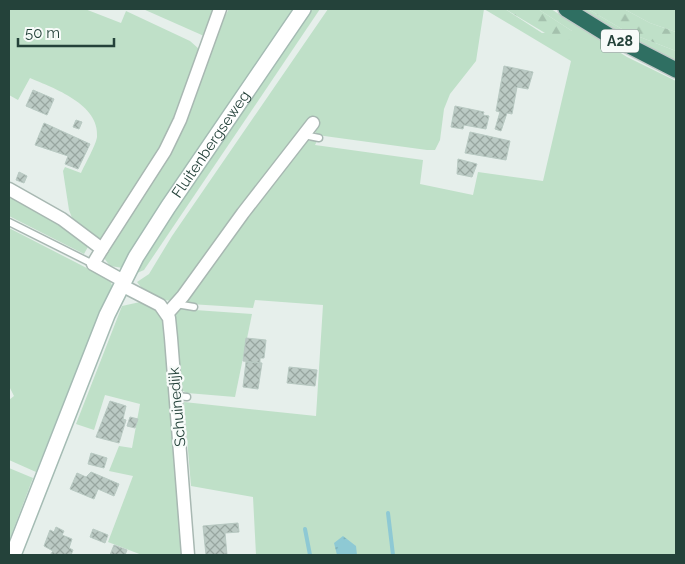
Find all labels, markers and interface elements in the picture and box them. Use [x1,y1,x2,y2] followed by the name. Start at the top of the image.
[18,15,114,47] scale bar
[25,24,60,42] text: 50 m
[601,29,639,52] road number: A28
[168,87,254,201] street label: Fluitenbergseweg
[165,366,189,448] street label: Schuinedijk

